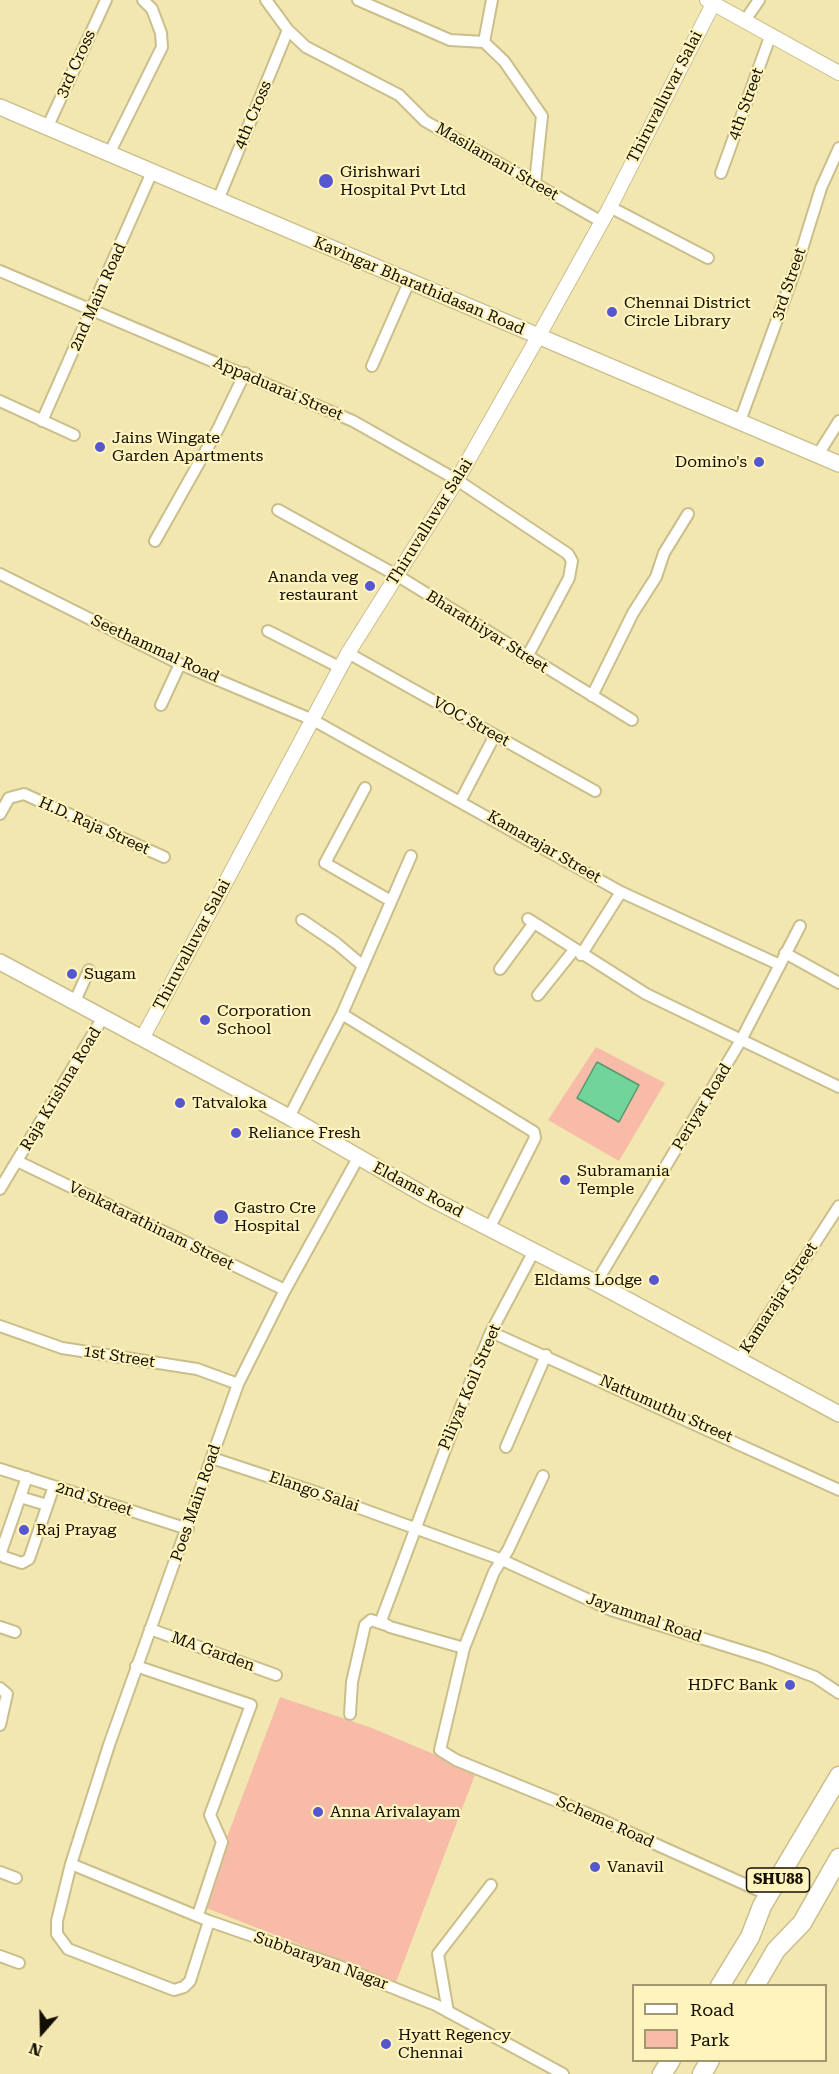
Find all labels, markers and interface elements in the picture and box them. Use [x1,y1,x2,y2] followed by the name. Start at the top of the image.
[52,27,100,101] street label: 3rd Cross
[623,28,707,166] street label: Thiruvalluvar Salai
[724,65,768,143] street label: 4th Street
[230,78,276,152] street label: 4th Cross
[432,119,562,205] street label: Masilamani Street
[340,162,466,200] place label: Girishwari Hospital Pvt Ltd
[317,172,335,190] marker: Girishwari Hospital Pvt Ltd
[311,233,527,339] street label: Kavingar Bharathidasan Road
[66,240,130,354] street label: 2nd Main Road
[768,245,810,323] street label: 3rd Street
[624,293,751,331] place label: Chennai District Circle Library
[605,305,619,319] marker: Chennai District Circle Library
[210,353,346,425] street label: Appaduarai Street
[112,428,263,466] place label: Jains Wingate Garden Apartments
[93,440,107,454] marker: Jains Wingate Garden Apartments
[675,452,747,472] place label: Domino's
[383,455,477,589] street label: Thiruvalluvar Salai
[752,455,766,469] marker: Domino's
[268,567,358,605] place label: Ananda veg restaurant
[363,579,377,593] marker: Ananda veg restaurant
[422,587,552,677] street label: Bharathiyar Street
[88,611,222,687] street label: Seethammal Road
[429,693,513,751] street label: VOC Street
[35,793,153,859] street label: H.D. Raja Street
[484,807,604,887] street label: Kamarajar Street
[149,876,235,1014] street label: Thiruvalluvar Salai
[84,964,136,984] place label: Sugam
[65,967,79,981] marker: Sugam
[217,1001,311,1039] place label: Corporation School
[198,1013,212,1027] marker: Corporation School
[17,1024,105,1154] street label: Raja Krishna Road
[668,1060,736,1154] street label: Periyar Road
[192,1093,267,1113] place label: Tatvaloka
[173,1096,187,1110] marker: Tatvaloka
[248,1123,361,1143] place label: Reliance Fresh
[229,1126,243,1140] marker: Reliance Fresh
[369,1158,467,1222] street label: Eldams Road
[577,1161,670,1199] place label: Subramania Temple
[558,1173,572,1187] marker: Subramania Temple
[65,1178,237,1274] street label: Venkatarathinam Street
[234,1198,316,1236] place label: Gastro Cre Hospital
[212,1208,230,1226] marker: Gastro Cre Hospital
[736,1239,822,1357] street label: Kamarajar Street
[534,1270,642,1290] place label: Eldams Lodge
[647,1273,661,1287] marker: Eldams Lodge
[435,1321,505,1453] street label: Piliyar Koil Street
[82,1342,156,1372] street label: 1st Street
[596,1371,736,1447] street label: Nattumuthu Street
[167,1442,225,1564] street label: Poes Main Road
[266,1468,362,1516] street label: Elango Salai
[53,1478,135,1520] street label: 2nd Street
[36,1520,116,1540] place label: Raj Prayag
[17,1523,31,1537] marker: Raj Prayag
[584,1589,704,1647] street label: Jayammal Road
[169,1628,257,1676] street label: MA Garden
[688,1675,778,1695] place label: HDFC Bank
[783,1678,797,1692] marker: HDFC Bank
[553,1792,657,1852] street label: Scheme Road
[330,1802,461,1822] place label: Anna Arivalayam
[311,1805,325,1819] marker: Anna Arivalayam
[607,1857,664,1877] place label: Vanavil
[588,1860,602,1874] marker: Vanavil
[746,1868,810,1892] road number: SHU88
[251,1928,391,1994] street label: Subbarayan Nagar
[632,1984,827,2062] legend
[690,1999,734,2020] text: Road
[12,2002,72,2062] north arrow
[398,2025,511,2063] place label: Hyatt Regency Chennai
[690,2029,730,2050] text: Park
[379,2037,393,2051] marker: Hyatt Regency Chennai
[27,2038,45,2060] text: N

